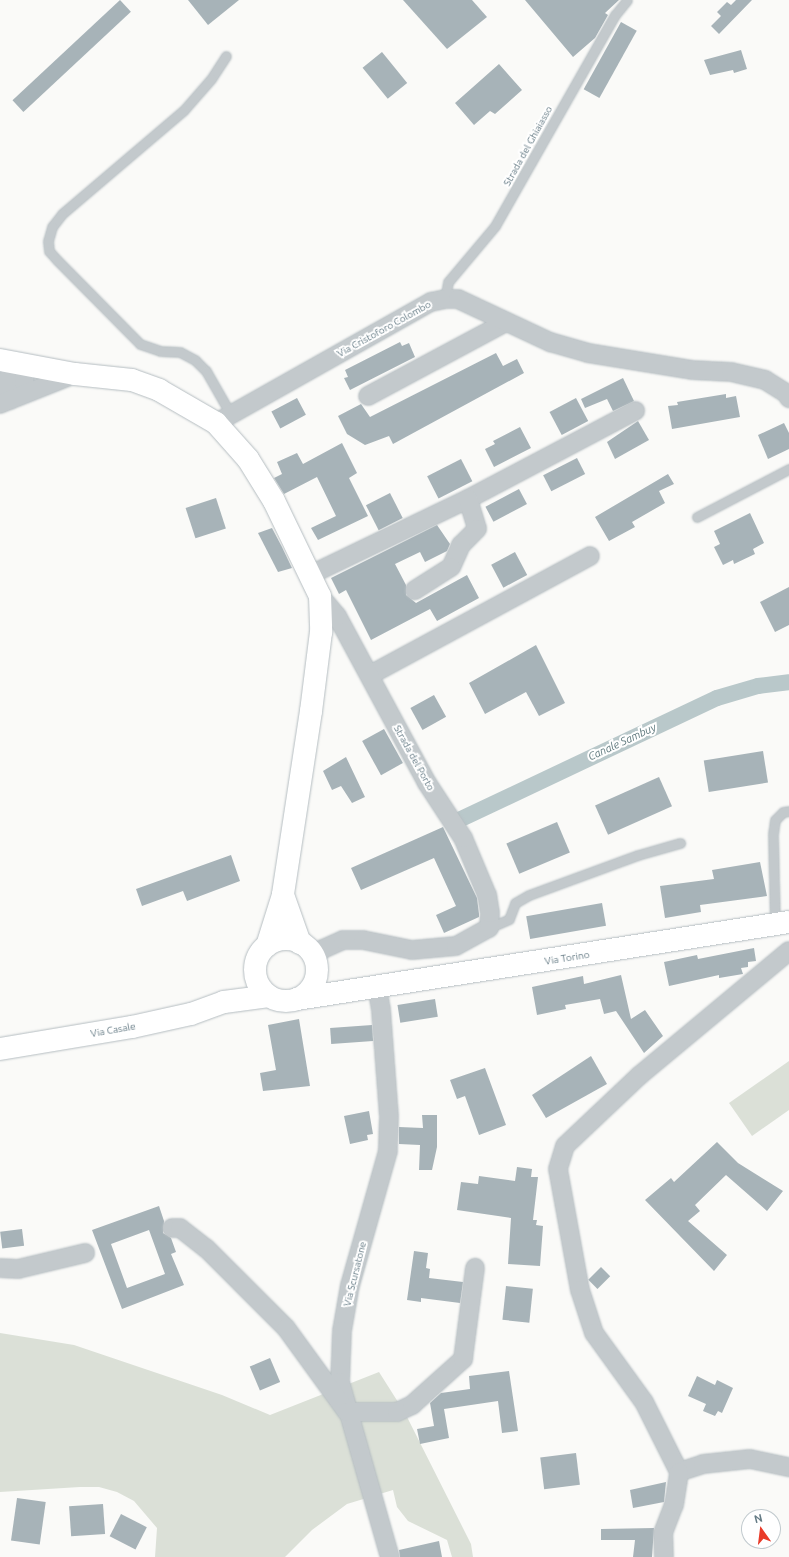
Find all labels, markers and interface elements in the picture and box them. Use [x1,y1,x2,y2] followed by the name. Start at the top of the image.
[501,104,555,188] street label: Strada del Ghiaiasso
[335,298,433,360] street label: Via Cristoforo Colombo
[586,720,658,764] water label: Canale Sambuy
[391,723,437,793] street label: Strada del Porto
[544,949,590,967] street label: Via Torino
[90,1020,136,1040] street label: Via Casale
[341,1240,369,1308] street label: Via Scursatone
[741,1509,781,1549] north arrow
[753,1512,764,1525] text: N

